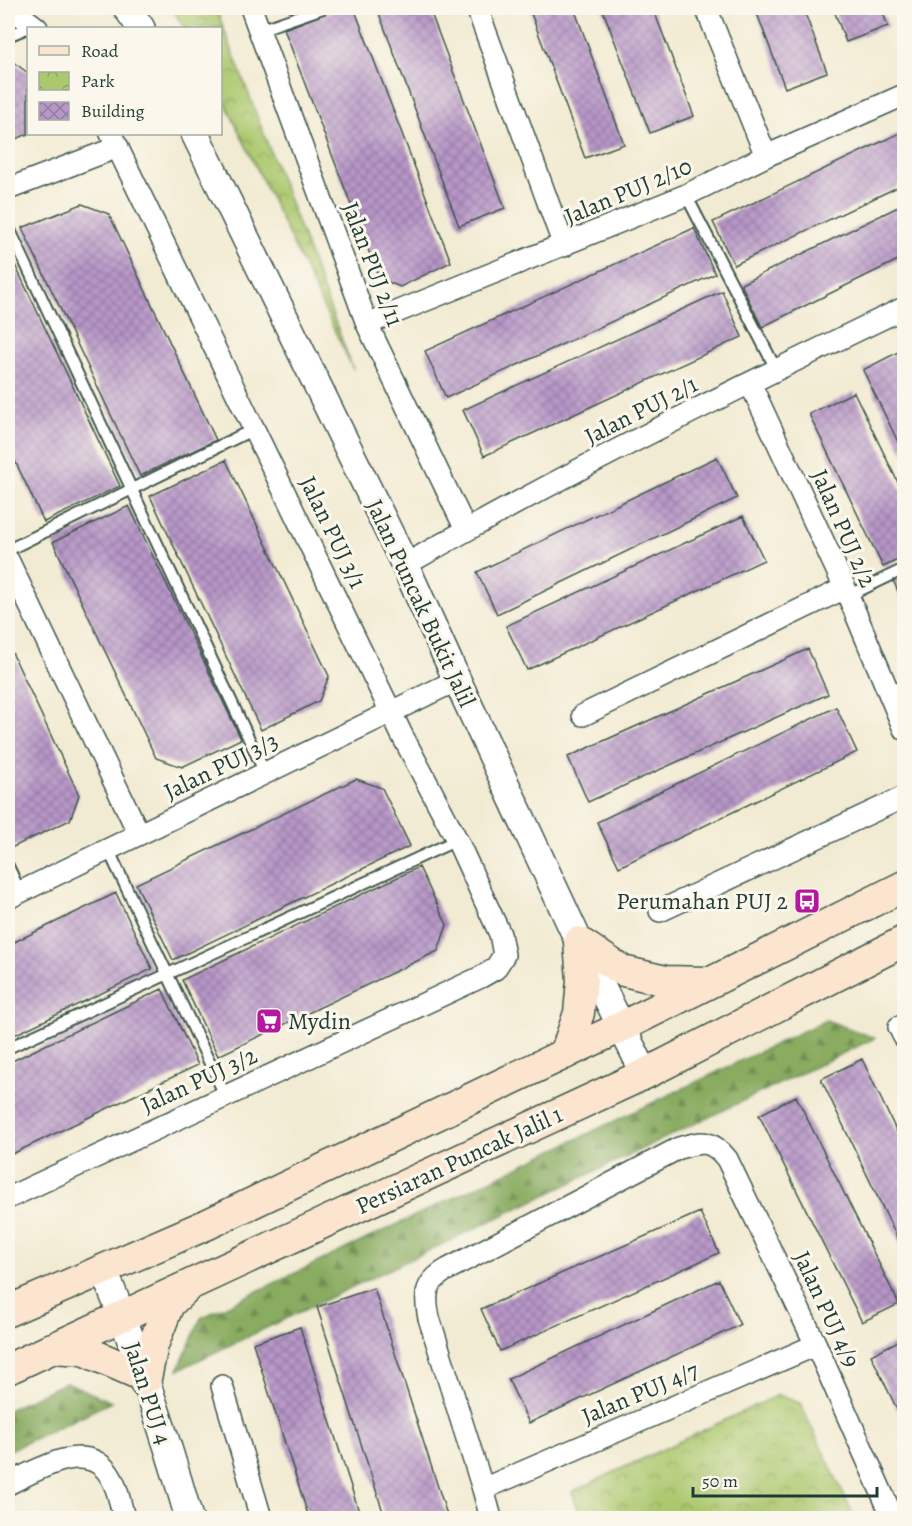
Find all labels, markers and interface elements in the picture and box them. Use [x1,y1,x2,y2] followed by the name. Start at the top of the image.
[27,27,222,135] legend
[81,39,119,63] text: Road
[81,69,115,93] text: Park
[81,99,145,123] text: Building
[559,150,697,232] street label: Jalan PUJ 2/10
[335,197,411,331] street label: Jalan PUJ 2/11
[579,368,703,452] street label: Jalan PUJ 2/1
[804,464,884,592] street label: Jalan PUJ 2/2
[292,470,374,594] street label: Jalan PUJ 3/1
[359,494,483,712] street label: Jalan Puncak Bukit Jalil
[159,725,283,807] street label: Jalan PUJ 3/3
[616,885,788,917] place label: Perumahan PUJ 2
[792,886,822,916] bus stop icon: Perumahan PUJ 2
[288,1005,351,1037] place label: Mydin
[254,1006,284,1036] supermarket icon: Mydin
[136,1039,262,1121] street label: Jalan PUJ 3/2
[350,1098,568,1222] street label: Persiaran Puncak Jalil 1
[786,1246,868,1372] street label: Jalan PUJ 4/9
[116,1338,180,1449] street label: Jalan PUJ 4
[577,1354,704,1432] street label: Jalan PUJ 4/7
[693,1460,878,1498] scale bar
[702,1469,738,1493] text: 50 m

